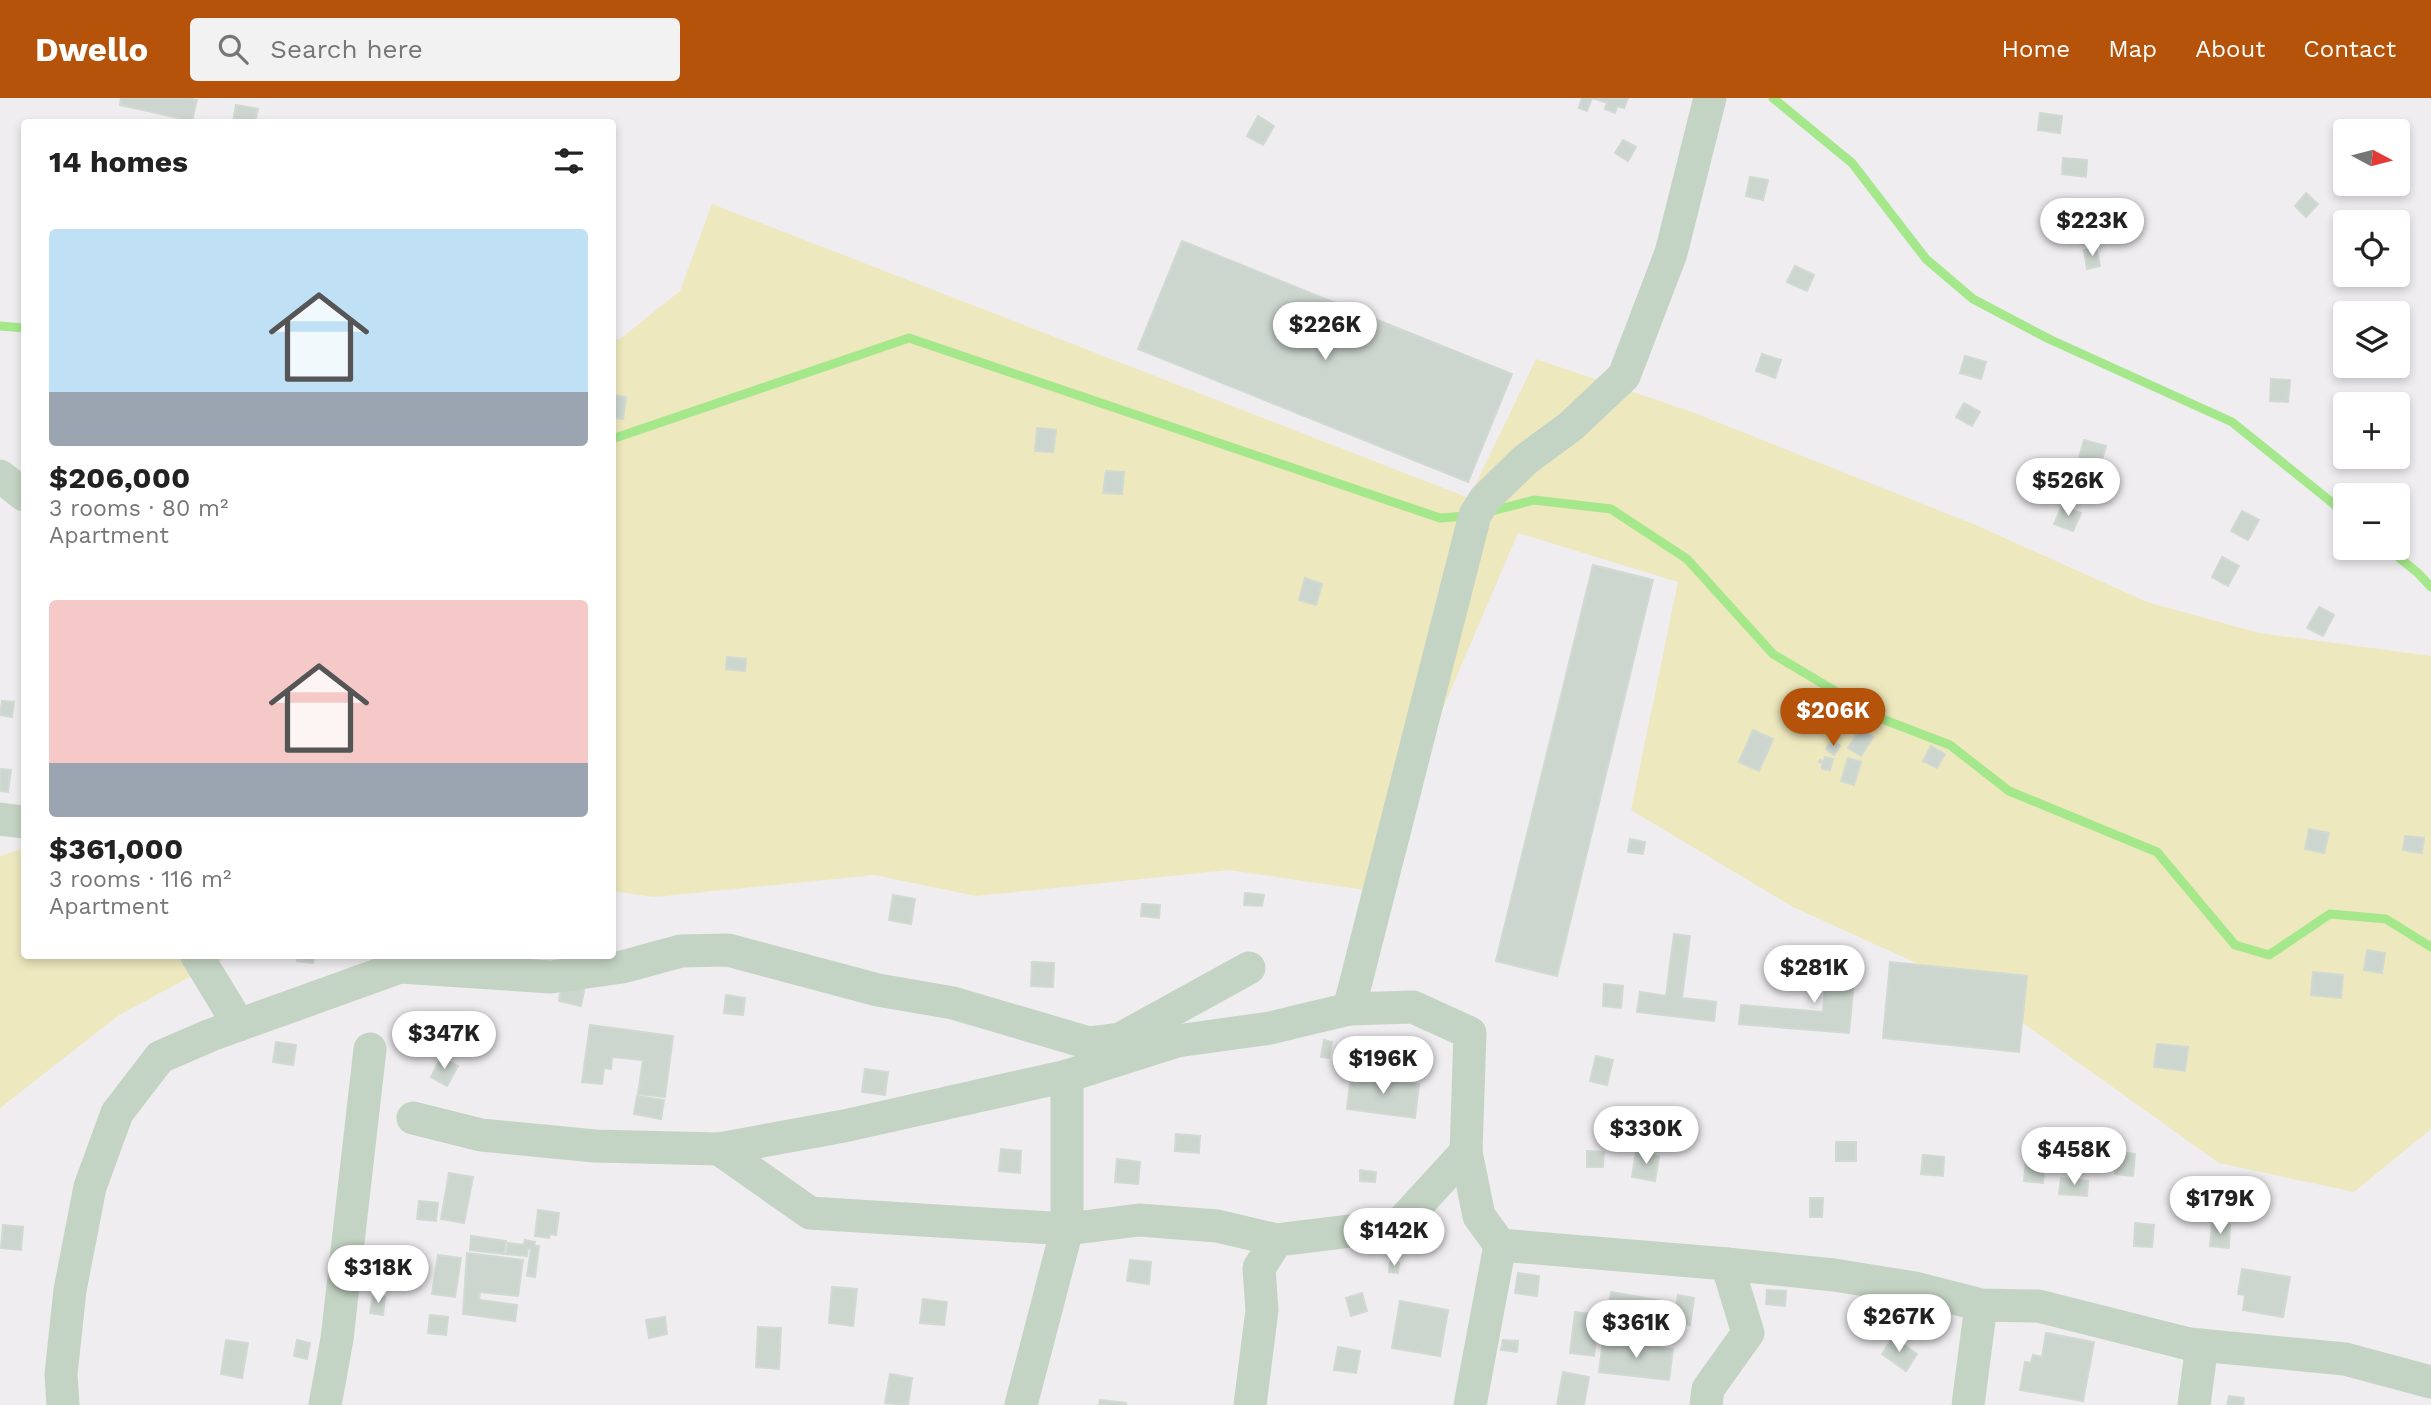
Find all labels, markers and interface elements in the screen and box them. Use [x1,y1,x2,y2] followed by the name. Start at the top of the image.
[190,18,680,81] search box
[35,30,148,69] text: Dwello
[214,30,252,68] icon: search
[270,34,423,64] text: Search here
[2002,35,2070,63] text: Home
[2108,35,2157,63] text: Map
[2195,35,2265,63] text: About
[2303,35,2396,63] text: Contact
[2333,119,2410,196] north arrow
[2333,119,2410,560] map controls
[550,142,588,180] icon: filters
[49,144,188,179] text: 14 homes
[2043,198,2141,258] pin: $223K
[2056,207,2128,234] text: $223K
[2333,210,2410,287] button: locate
[256,274,382,400] icon: home
[2333,301,2410,378] button: layers
[1276,302,1374,362] pin: $226K
[1289,311,1361,338] text: $226K
[2333,392,2410,469] button: +
[2019,458,2117,518] pin: $526K
[49,460,190,495] text: $206,000
[2032,467,2104,494] text: $526K
[2333,483,2410,560] button: −
[49,495,228,522] text: 3 rooms · 80 m²
[49,522,169,549] text: Apartment
[256,645,382,771] icon: home
[1784,688,1882,748] pin: $206K
[1796,697,1870,724] text: $206K
[49,831,183,866] text: $361,000
[49,866,231,893] text: 3 rooms · 116 m²
[49,893,169,920] text: Apartment
[1765,946,1863,1005] pin: $281K
[1780,954,1848,981] text: $281K
[395,1012,493,1071] pin: $347K
[408,1020,480,1047] text: $347K
[1334,1037,1432,1096] pin: $196K
[1349,1045,1417,1072] text: $196K
[1597,1107,1695,1166] pin: $330K
[1610,1115,1682,1142] text: $330K
[2025,1128,2123,1187] pin: $458K
[2037,1136,2111,1163] text: $458K
[2171,1176,2269,1236] pin: $179K
[2186,1185,2254,1212] text: $179K
[1345,1208,1443,1268] pin: $142K
[1360,1217,1428,1244] text: $142K
[329,1246,427,1305] pin: $318K
[344,1254,412,1281] text: $318K
[1850,1294,1948,1354] pin: $267K
[1587,1300,1685,1360] pin: $361K
[1863,1303,1935,1330] text: $267K
[1602,1309,1670,1336] text: $361K

